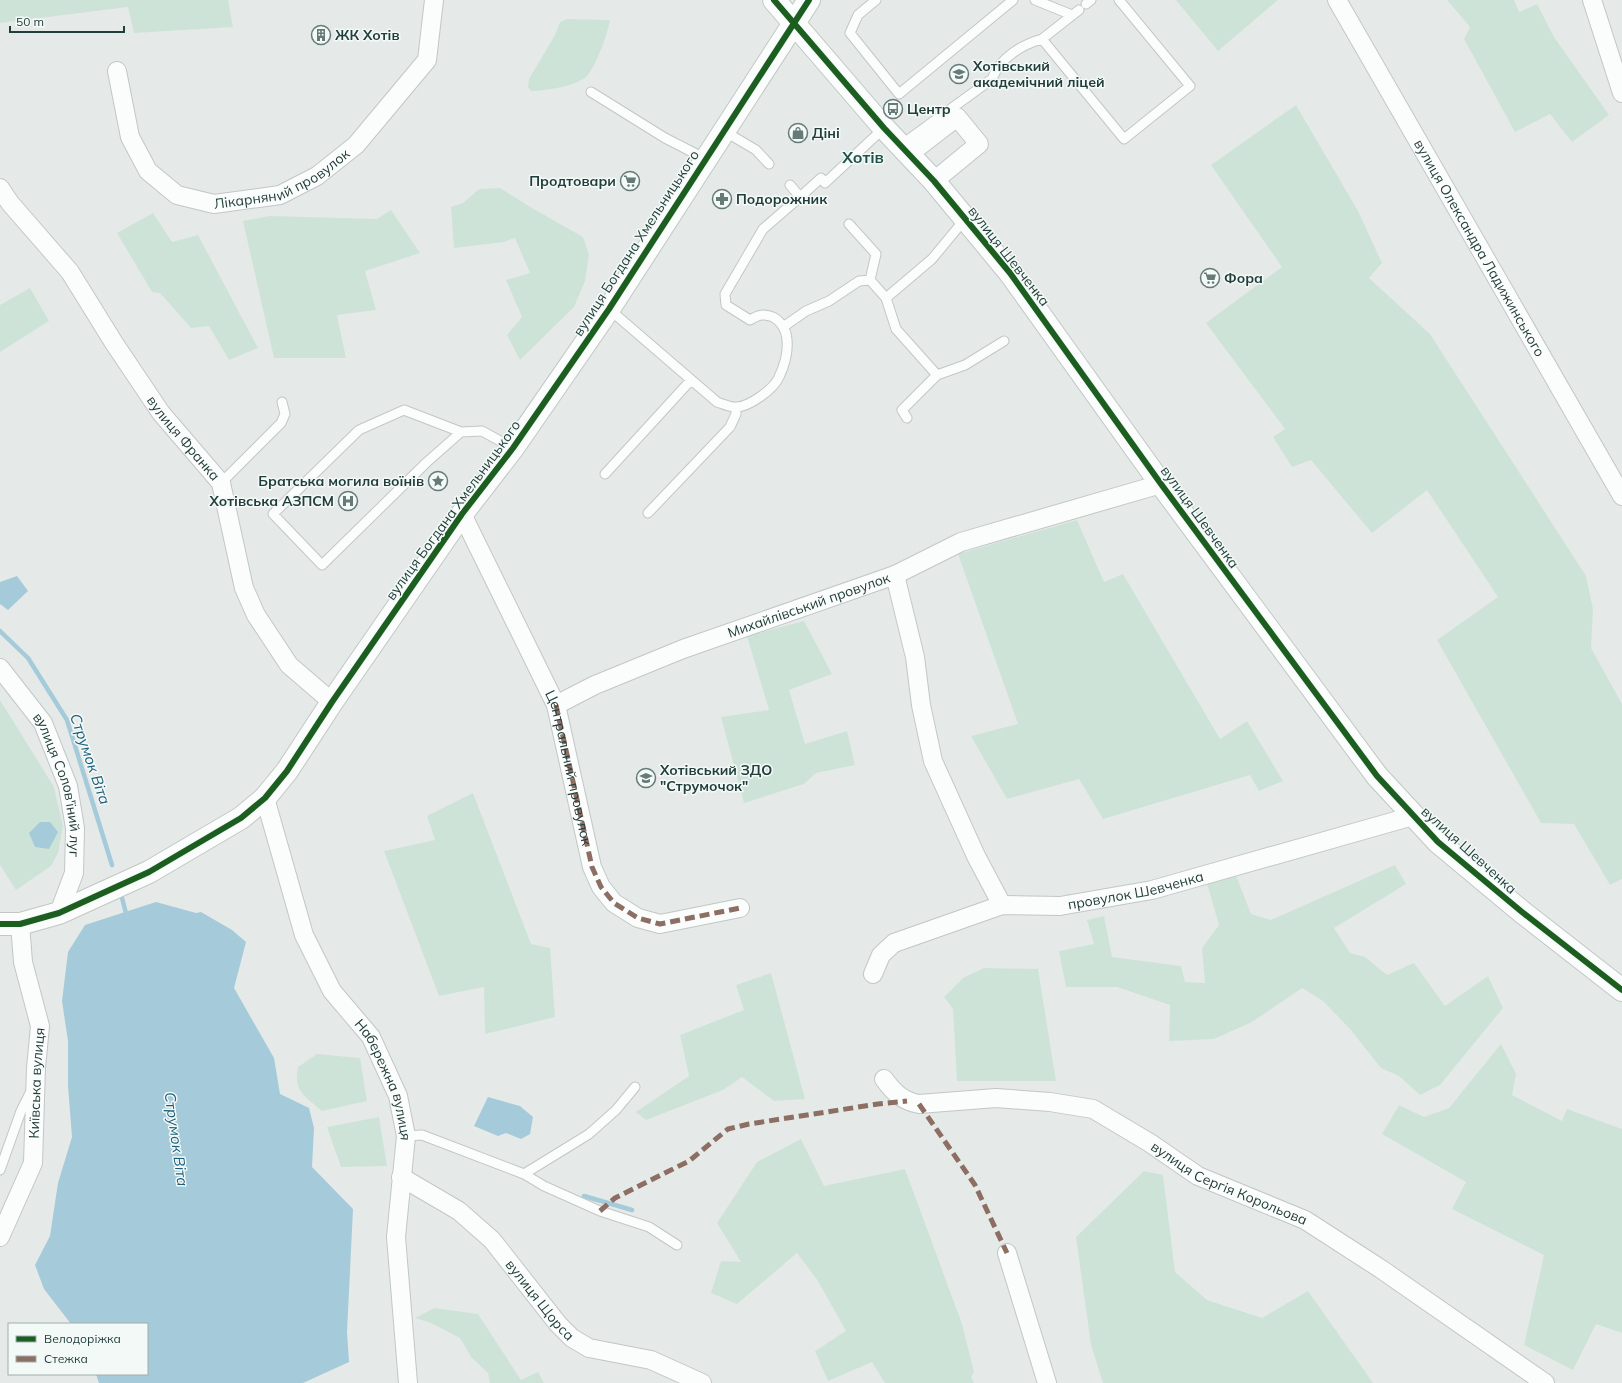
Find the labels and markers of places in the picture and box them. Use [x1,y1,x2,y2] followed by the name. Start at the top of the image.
[310,24,332,46] building icon: ЖК Хотів
[335,26,400,44] place label: ЖК Хотів
[972,57,1105,91] place label: Хотівський академічний ліцей
[948,63,970,85] school or university icon: Хотівський академічний ліцей
[882,98,904,120] bus stop icon: Центр
[907,100,951,118] place label: Центр
[787,122,809,144] shop icon: Діні
[812,124,840,142] place label: Діні
[619,170,641,192] supermarket icon: Продтовари
[529,172,616,190] place label: Продтовари
[711,188,733,210] pharmacy icon: Подорожник
[736,190,828,208] place label: Подорожник
[1199,267,1221,289] supermarket icon: Фора
[1224,269,1263,287] place label: Фора
[427,470,449,492] place icon: Братська могила воїнів
[258,472,424,490] place label: Братська могила воїнів
[337,490,359,512] hospital icon: Хотівська АЗПСМ
[209,492,334,510] place label: Хотівська АЗПСМ
[659,761,772,795] place label: Хотівський ЗДО "Струмочок"
[635,767,657,789] school or university icon: Хотівський ЗДО "Струмочок"

